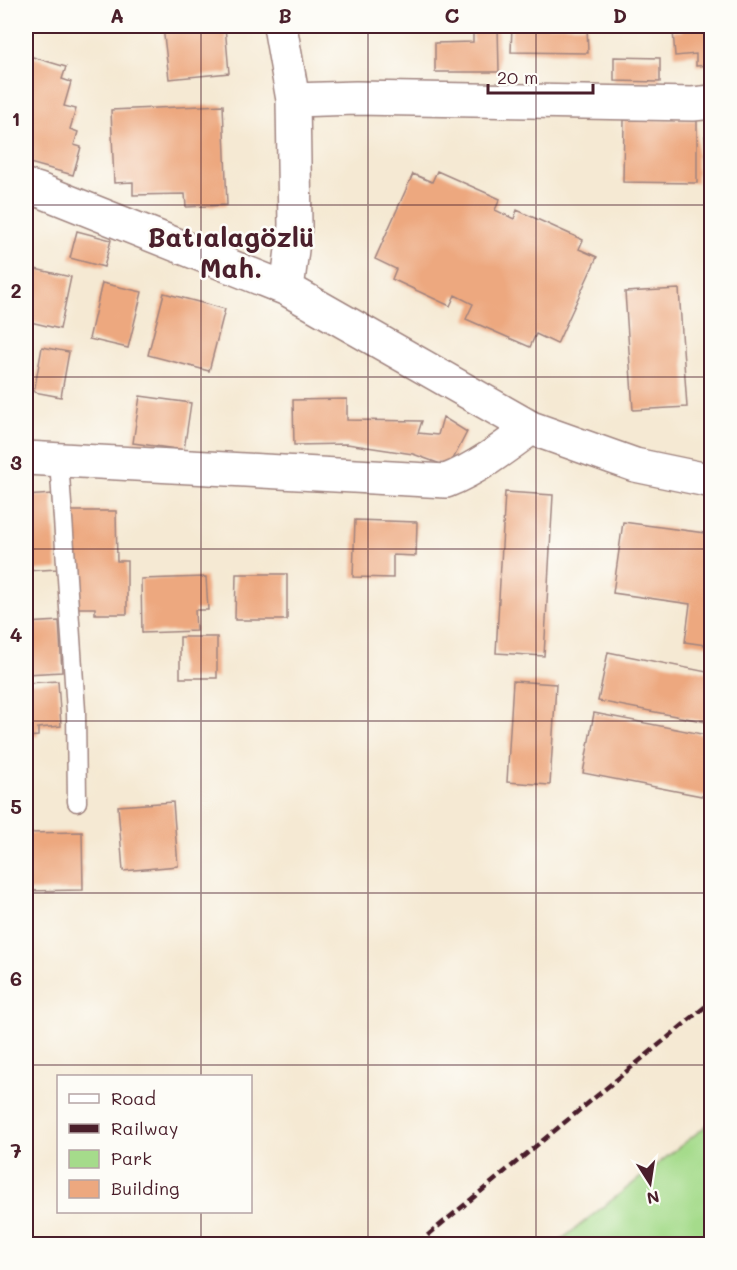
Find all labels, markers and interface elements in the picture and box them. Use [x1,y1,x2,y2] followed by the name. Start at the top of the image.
[110,2,124,28] text: A
[278,2,292,28] text: B
[445,2,460,28] text: C
[613,2,627,28] text: D
[488,57,593,95] scale bar
[497,65,538,89] text: 20 m
[12,105,20,131] text: 1
[147,219,315,285] district label: Batıalagözlü Mah.
[10,277,22,303] text: 2
[10,449,22,475] text: 3
[10,621,23,647] text: 4
[10,793,22,819] text: 5
[10,965,22,991] text: 6
[57,1075,252,1213] legend
[111,1086,156,1110] text: Road
[111,1116,178,1140] text: Railway
[10,1137,22,1163] text: 7
[111,1146,152,1170] text: Park
[620,1153,680,1213] north arrow
[111,1176,179,1200] text: Building
[645,1187,661,1210] text: N

